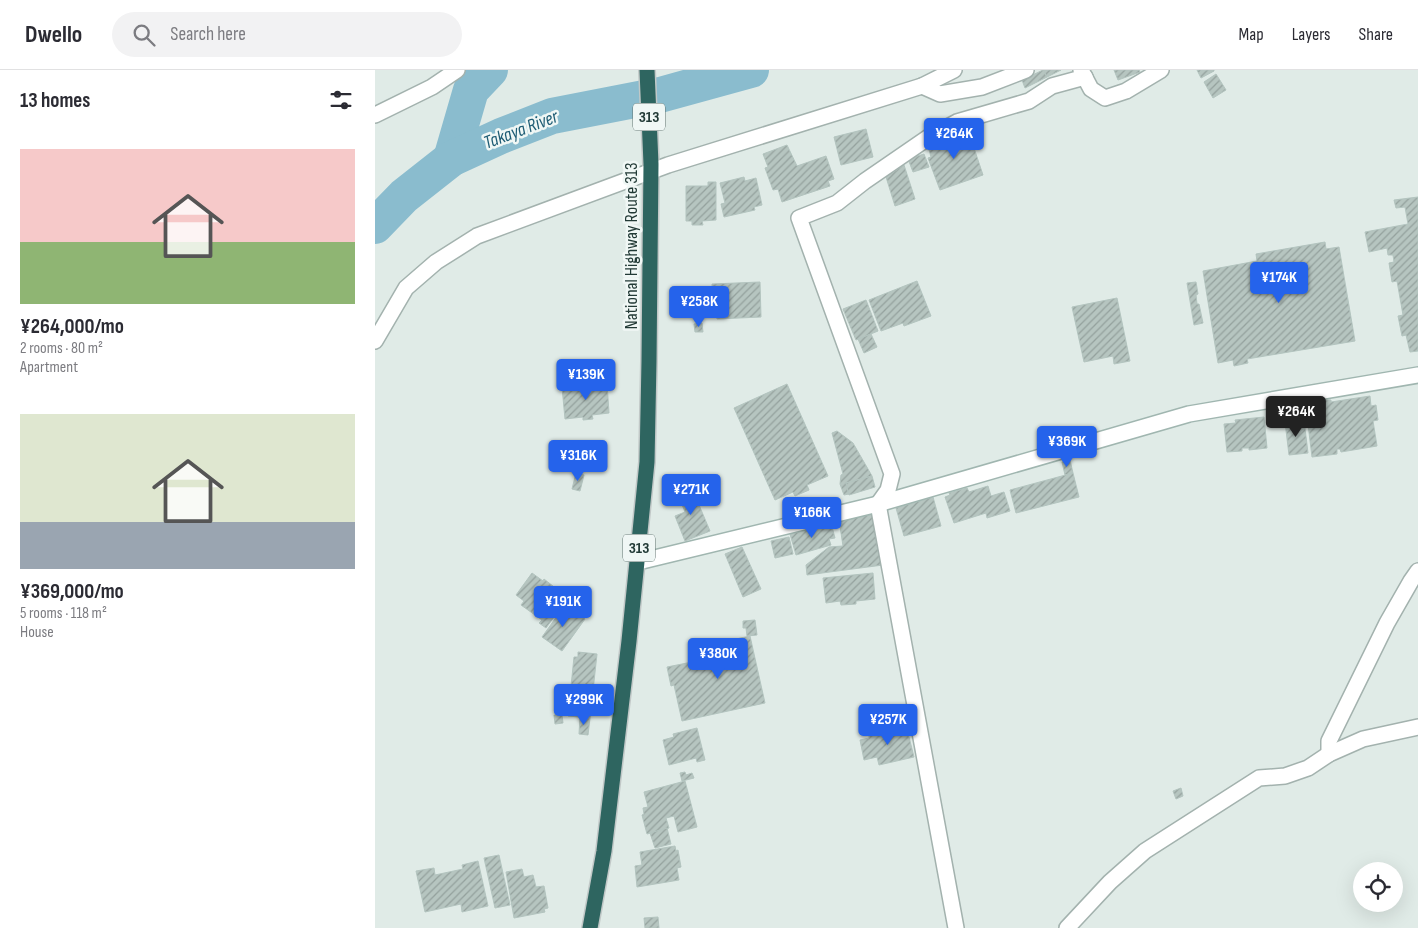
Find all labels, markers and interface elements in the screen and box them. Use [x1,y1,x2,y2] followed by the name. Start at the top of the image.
[112,12,462,57] search box
[25,20,82,49] text: Dwello
[130,21,158,49] icon: search
[170,23,246,46] text: Search here
[1239,24,1264,45] text: Map
[1292,24,1331,45] text: Layers
[1359,24,1393,45] text: Share
[327,86,355,114] icon: filters
[20,88,90,113] text: 13 homes
[633,104,665,131] road number: 313
[480,105,562,155] water label: Takaya River
[919,118,989,160] pin: ¥264K
[935,124,973,143] text: ¥264K
[621,162,642,330] street label: National Highway Route 313
[143,181,233,271] icon: home
[1244,262,1314,304] pin: ¥174K
[1261,268,1297,287] text: ¥174K
[664,286,734,328] pin: ¥258K
[680,292,718,311] text: ¥258K
[20,314,124,339] text: ¥264,000/mo
[20,339,103,358] text: 2 rooms · 80 m²
[20,358,78,377] text: Apartment
[551,358,621,401] pin: ¥139K
[567,365,605,384] text: ¥139K
[1261,396,1331,438] pin: ¥264K
[1277,402,1315,421] text: ¥264K
[1032,426,1102,468] pin: ¥369K
[1048,432,1086,451] text: ¥369K
[543,440,613,482] pin: ¥316K
[143,446,233,536] icon: home
[559,446,597,465] text: ¥316K
[656,474,726,516] pin: ¥271K
[673,480,709,499] text: ¥271K
[777,496,847,539] pin: ¥166K
[793,503,831,522] text: ¥166K
[623,534,655,562] road number: 313
[20,579,124,604] text: ¥369,000/mo
[528,586,598,628] pin: ¥191K
[545,592,581,611] text: ¥191K
[20,604,107,623] text: 5 rooms · 118 m²
[20,623,54,642] text: House
[683,638,753,680] pin: ¥380K
[699,644,737,663] text: ¥380K
[549,684,619,726] pin: ¥299K
[565,690,603,709] text: ¥299K
[853,704,923,746] pin: ¥257K
[869,710,907,729] text: ¥257K
[1353,862,1403,912] map controls
[1353,862,1403,912] button: locate

